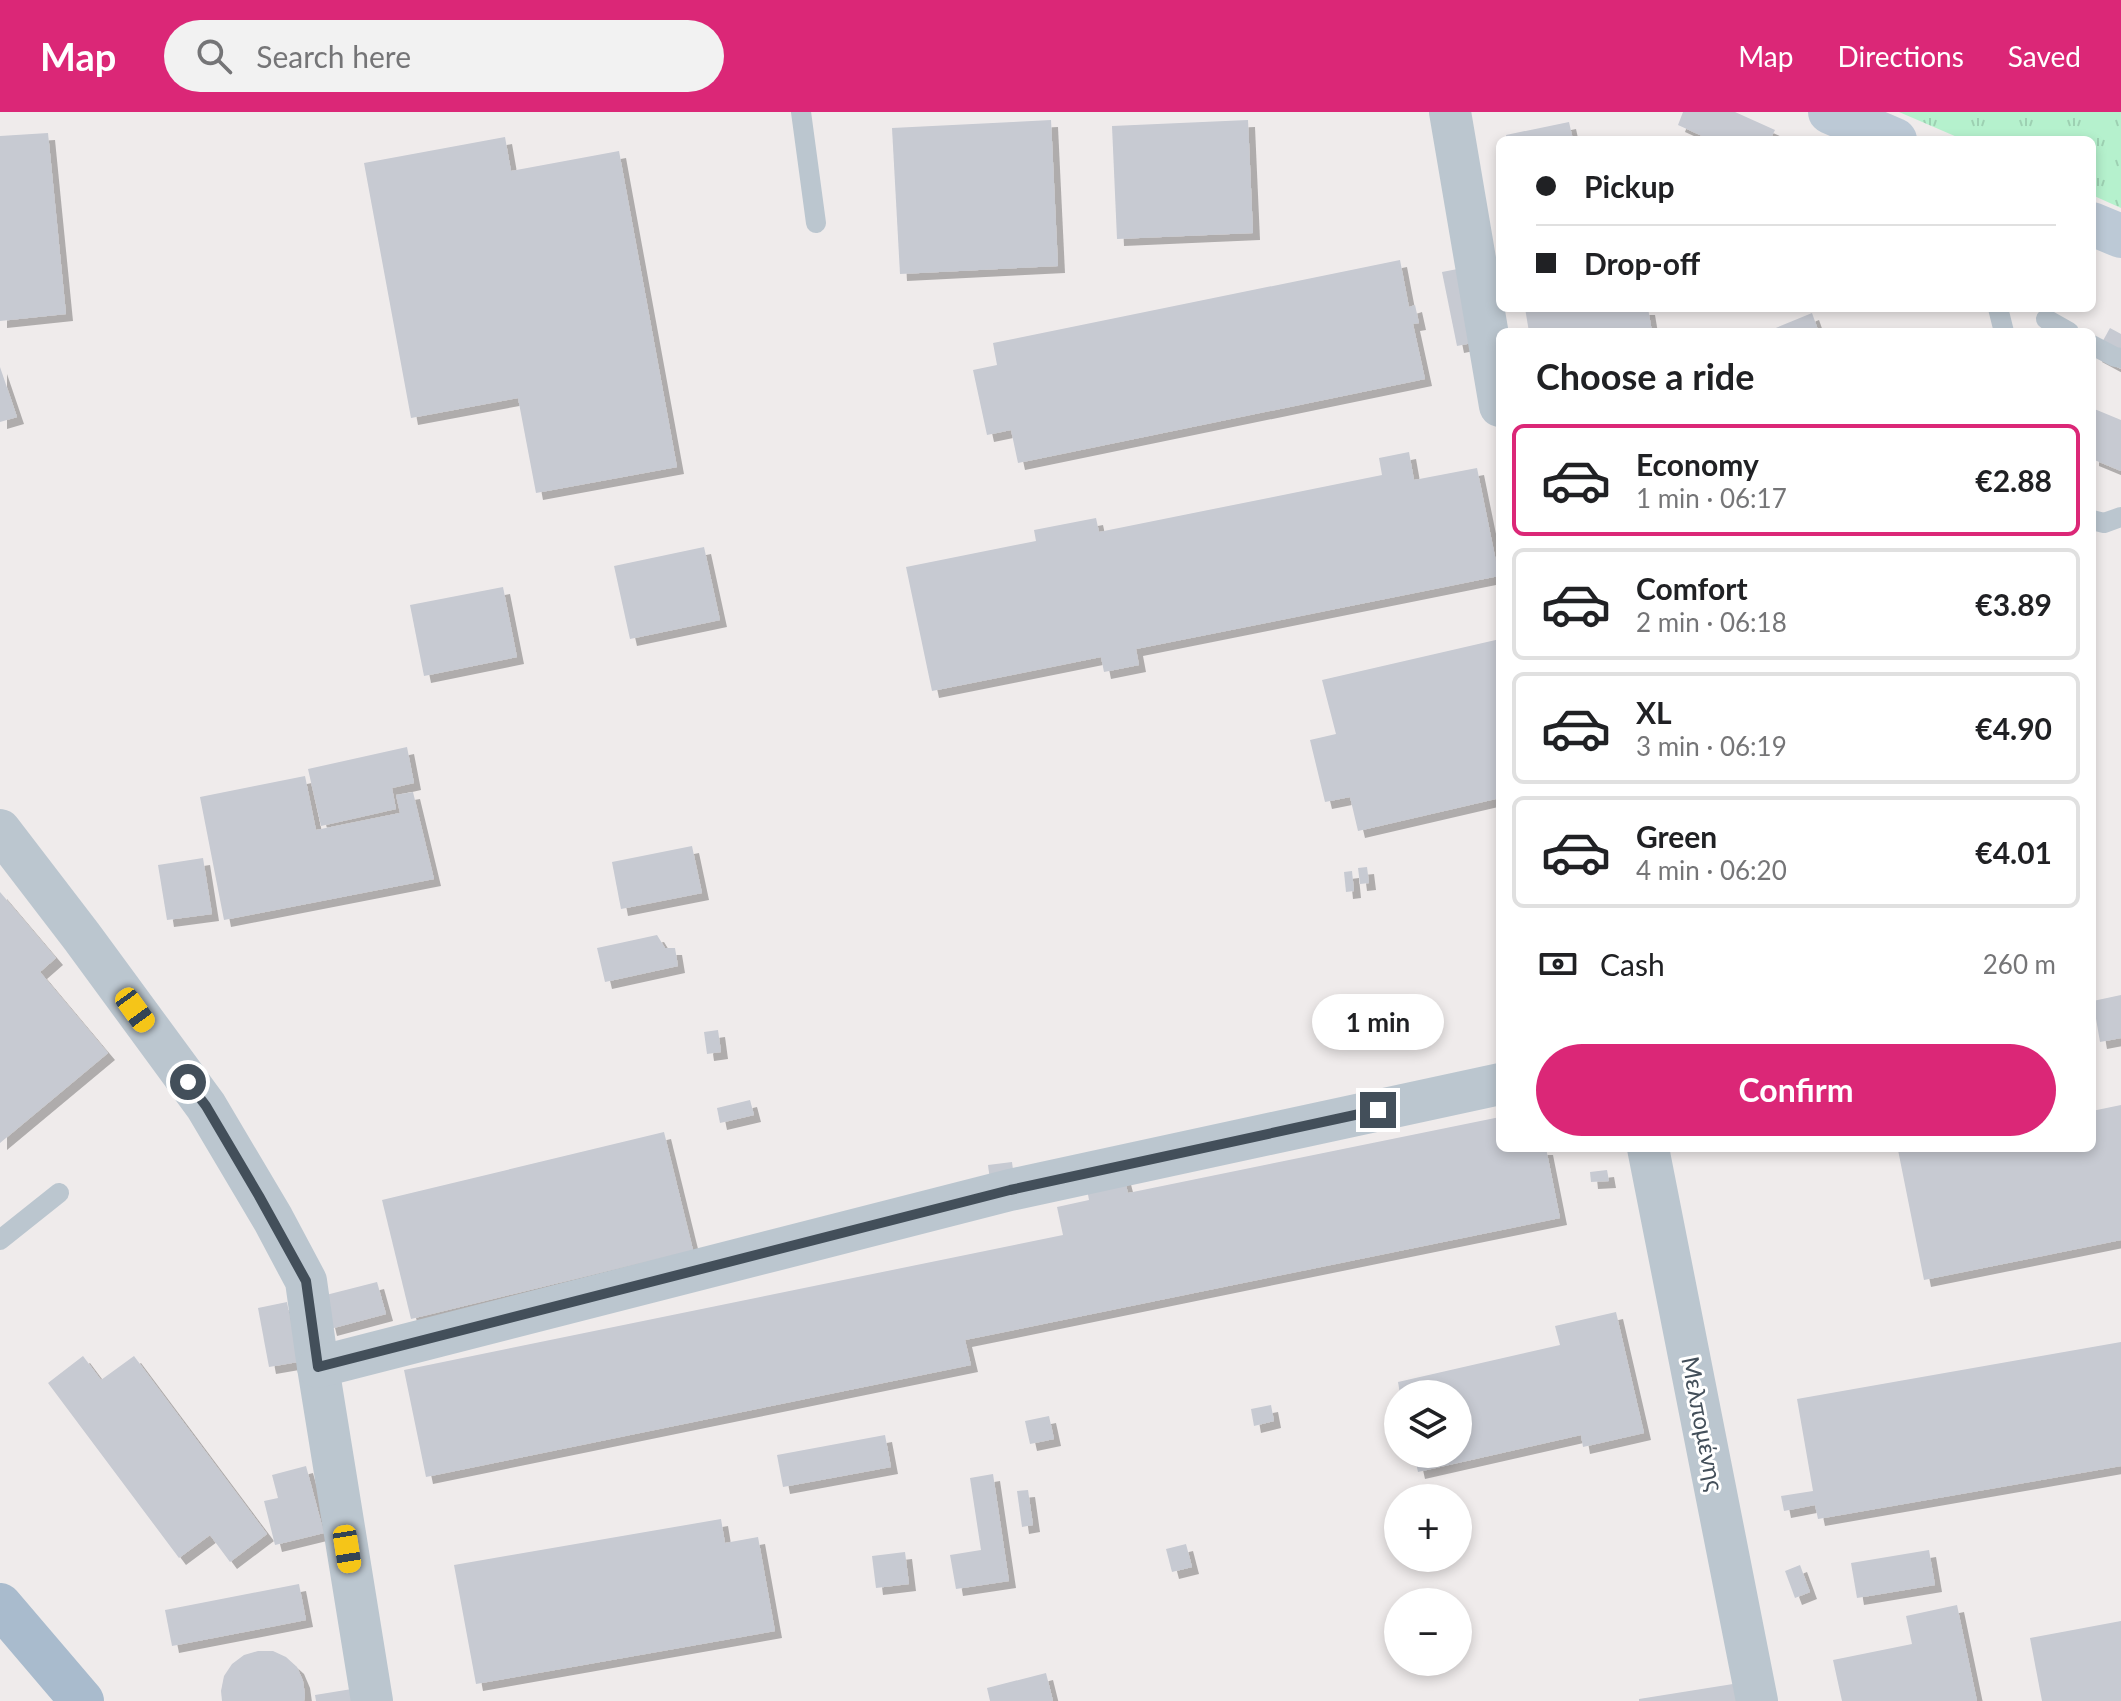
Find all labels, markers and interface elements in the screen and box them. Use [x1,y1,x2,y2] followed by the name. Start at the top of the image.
[164,20,724,92] search box
[40,33,116,79] text: Map
[192,34,236,78] icon: search
[256,38,411,74] text: Search here
[1738,39,1793,73] text: Map
[1837,39,1964,73] text: Directions
[2008,39,2081,73] text: Saved
[1584,168,1675,204] text: Pickup
[1584,245,1700,281] text: Drop-off
[1536,354,1755,398] text: Choose a ride
[1540,444,1612,516] icon: car
[1636,446,1759,482] text: Economy
[1975,462,2052,498] text: €2.88
[1636,482,1787,514] text: 1 min · 06:17
[1540,568,1612,640] icon: car
[1636,570,1748,606] text: Comfort
[1975,586,2052,622] text: €3.89
[1636,606,1787,638] text: 2 min · 06:18
[1540,692,1612,764] icon: car
[1636,694,1672,730] text: XL
[1975,710,2052,746] text: €4.90
[1636,730,1787,762] text: 3 min · 06:19
[1540,816,1612,888] icon: car
[1636,818,1717,854] text: Green
[1975,834,2052,870] text: €4.01
[1636,854,1787,886] text: 4 min · 06:20
[1536,942,1580,986] icon: cash
[1600,946,1665,982] text: Cash
[1983,948,2056,980] text: 260 m
[111,984,159,1036] car
[1312,994,1444,1050] callout: 1 min
[1346,1006,1410,1038] text: 1 min
[1536,1044,2056,1136] button: Confirm
[170,1064,206,1100] route start
[1360,1092,1396,1128] route end
[1676,1354,1731,1493] street label: Μελπομένης
[1384,1380,1472,1676] map controls
[1384,1380,1472,1468] button: layers
[1384,1484,1472,1572] button: +
[331,1523,363,1575] car
[1384,1588,1472,1676] button: −

